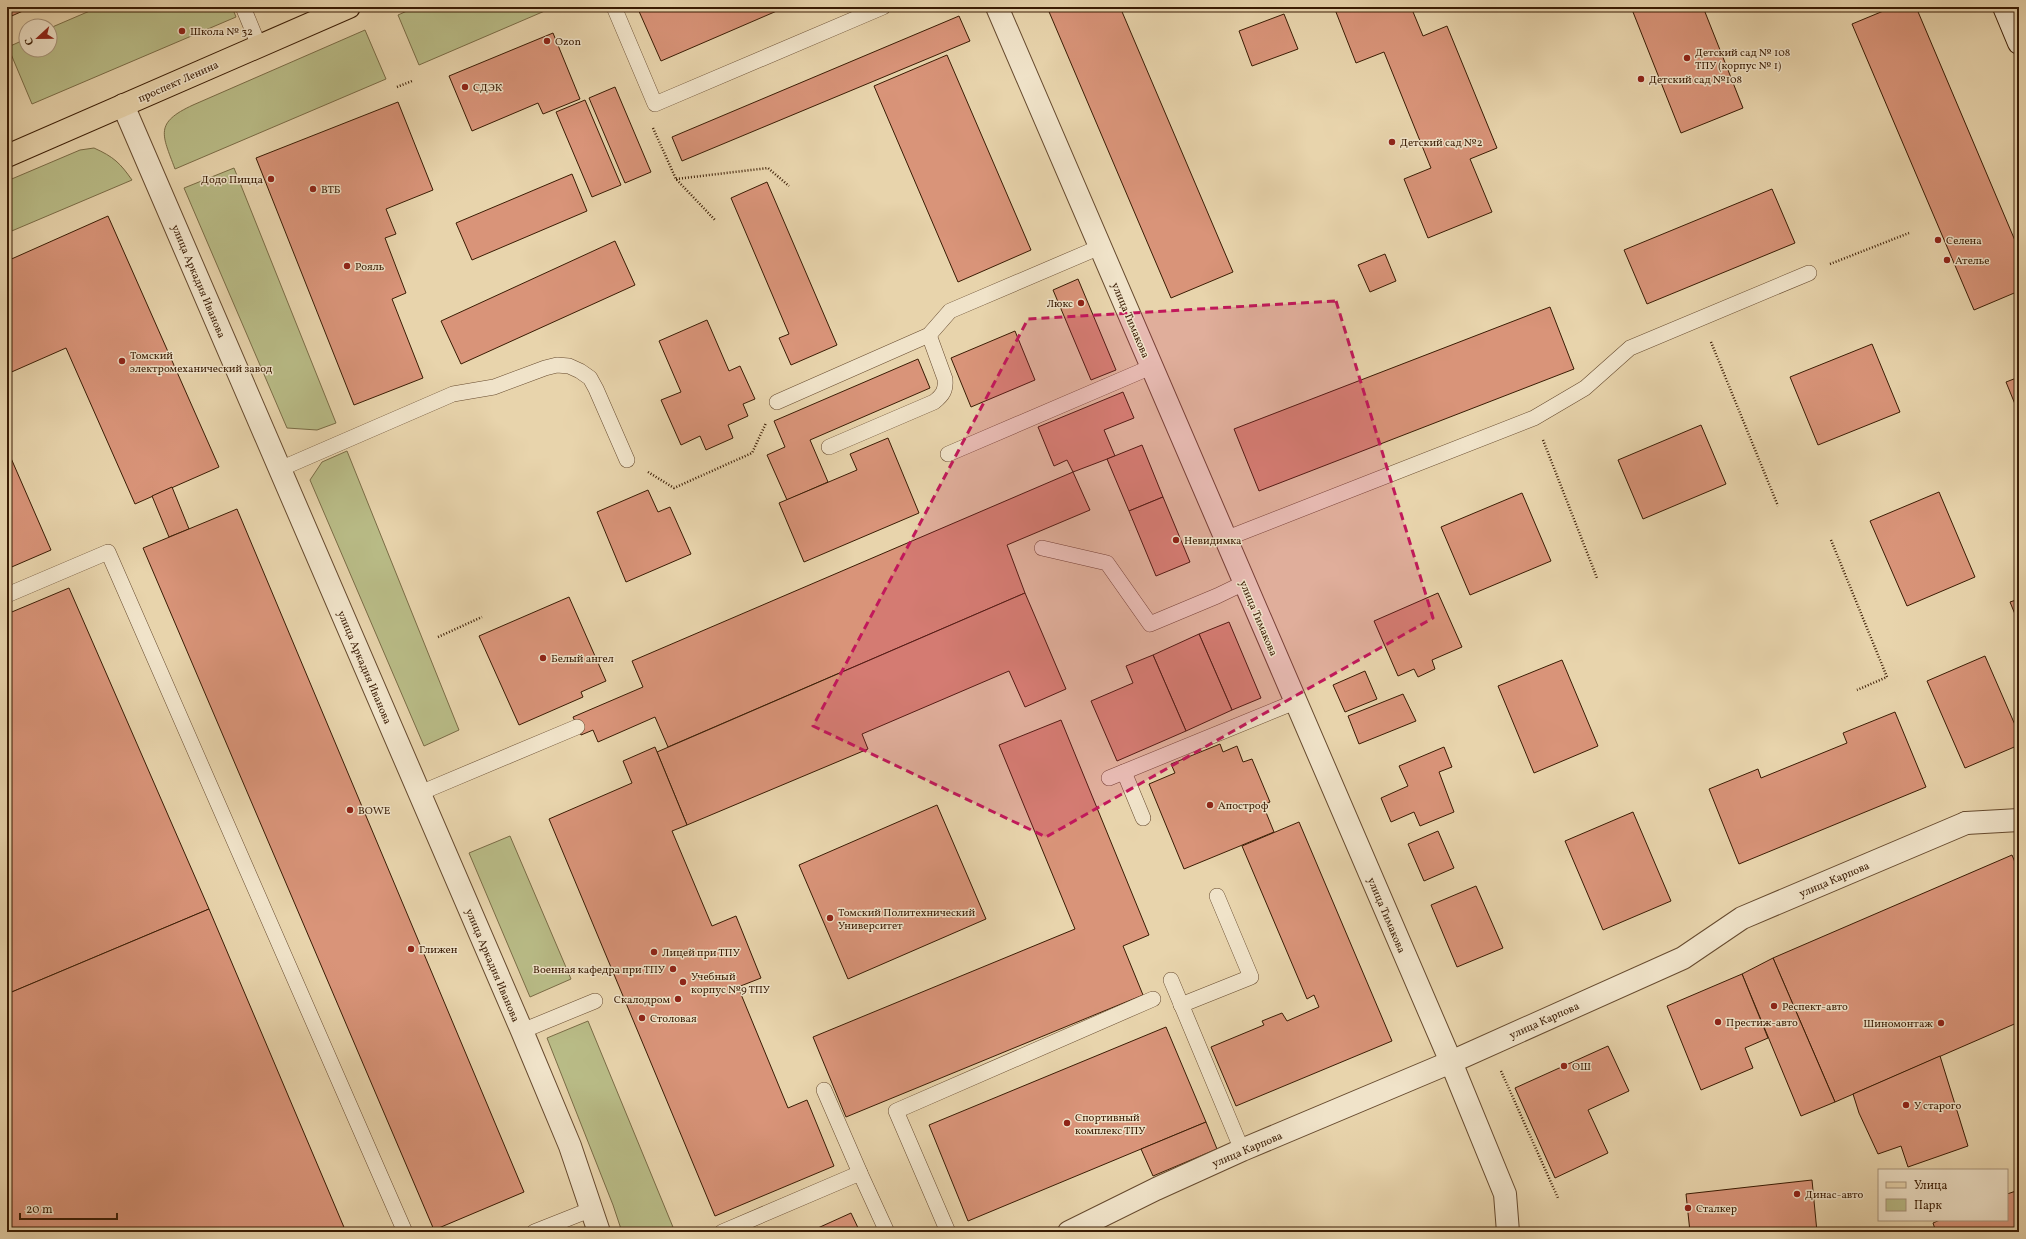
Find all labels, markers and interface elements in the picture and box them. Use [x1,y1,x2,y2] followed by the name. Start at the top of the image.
[18,18,58,58] north arrow
[190,25,253,40] place label: Школа № 32
[177,26,187,36] marker: Школа № 32
[22,35,38,47] text: С
[555,35,581,50] place label: Ozon
[542,36,552,46] marker: Ozon
[1695,46,1791,74] place label: Детский сад № 108 ТПУ (корпус № 1)
[1682,53,1692,63] marker: Детский сад № 108 ТПУ (корпус № 1)
[136,58,222,107] street label: проспект Ленина
[1649,73,1743,88] place label: Детский сад №108
[1636,74,1646,84] marker: Детский сад №108
[473,81,503,96] place label: СДЭК
[460,82,470,92] marker: СДЭК
[1400,136,1483,151] place label: Детский сад №2
[1387,137,1397,147] marker: Детский сад №2
[201,173,264,188] place label: Додо Пицца
[266,174,276,184] marker: Додо Пицца
[321,183,341,198] place label: ВТБ
[308,184,318,194] marker: ВТБ
[167,222,229,341] street label: улица Аркадия Иванова
[1946,234,1982,249] place label: Селена
[1933,235,1943,245] marker: Селена
[1955,254,1989,269] place label: Ателье
[1942,255,1952,265] marker: Ателье
[355,260,385,275] place label: Рояль
[342,261,352,271] marker: Рояль
[1107,280,1153,361] street label: улица Тимакова
[1047,297,1073,312] place label: Люкс
[1076,298,1086,308] marker: Люкс
[130,349,273,377] place label: Томский электромеханический завод
[117,356,127,366] marker: Томский электромеханический завод
[1184,534,1242,549] place label: Невидимка
[1171,535,1181,545] marker: Невидимка
[1235,578,1281,659] street label: улица Тимакова
[333,608,395,727] street label: улица Аркадия Иванова
[551,652,614,667] place label: Белый ангел
[538,653,548,663] marker: Белый ангел
[1218,799,1269,814] place label: Апостроф
[1205,800,1215,810] marker: Апостроф
[358,804,391,819] place label: BOWE
[345,805,355,815] marker: BOWE
[1797,859,1873,902] street label: улица Карпова
[1363,875,1409,956] street label: улица Тимакова
[461,906,523,1025] street label: улица Аркадия Иванова
[838,906,975,934] place label: Томский Политехнический Университет
[825,913,835,923] marker: Томский Политехнический Университет
[419,943,458,958] place label: Глижен
[406,944,416,954] marker: Глижен
[662,946,740,961] place label: Лицей при ТПУ
[649,947,659,957] marker: Лицей при ТПУ
[533,963,665,978] place label: Военная кафедра при ТПУ
[668,964,678,974] marker: Военная кафедра при ТПУ
[691,970,770,998] place label: Учебный корпус №9 ТПУ
[678,977,688,987] marker: Учебный корпус №9 ТПУ
[614,993,670,1008] place label: Скалодром
[673,994,683,1004] marker: Скалодром
[1507,999,1582,1043] street label: улица Карпова
[1782,1000,1848,1015] place label: Респект-авто
[1769,1001,1779,1011] marker: Респект-авто
[650,1012,697,1027] place label: Столовая
[637,1013,647,1023] marker: Столовая
[1726,1016,1798,1031] place label: Престиж-авто
[1713,1017,1723,1027] marker: Престиж-авто
[1863,1017,1933,1032] place label: Шиномонтаж
[1936,1018,1946,1028] marker: Шиномонтаж
[1572,1060,1591,1075] place label: ОШ
[1559,1061,1569,1071] marker: ОШ
[1914,1099,1961,1114] place label: У старого
[1901,1100,1911,1110] marker: У старого
[1075,1111,1145,1139] place label: Спортивный комплекс ТПУ
[1062,1118,1072,1128] marker: Спортивный комплекс ТПУ
[1210,1129,1286,1172] street label: улица Карпова
[1878,1169,2008,1221] legend
[1914,1178,1947,1194] text: Улица
[1805,1188,1864,1203] place label: Динас-авто
[1792,1189,1802,1199] marker: Динас-авто
[20,1195,117,1221] scale bar
[1914,1198,1942,1214] text: Парк
[26,1202,53,1218] text: 20 m
[1696,1202,1737,1217] place label: Сталкер
[1683,1203,1693,1213] marker: Сталкер

